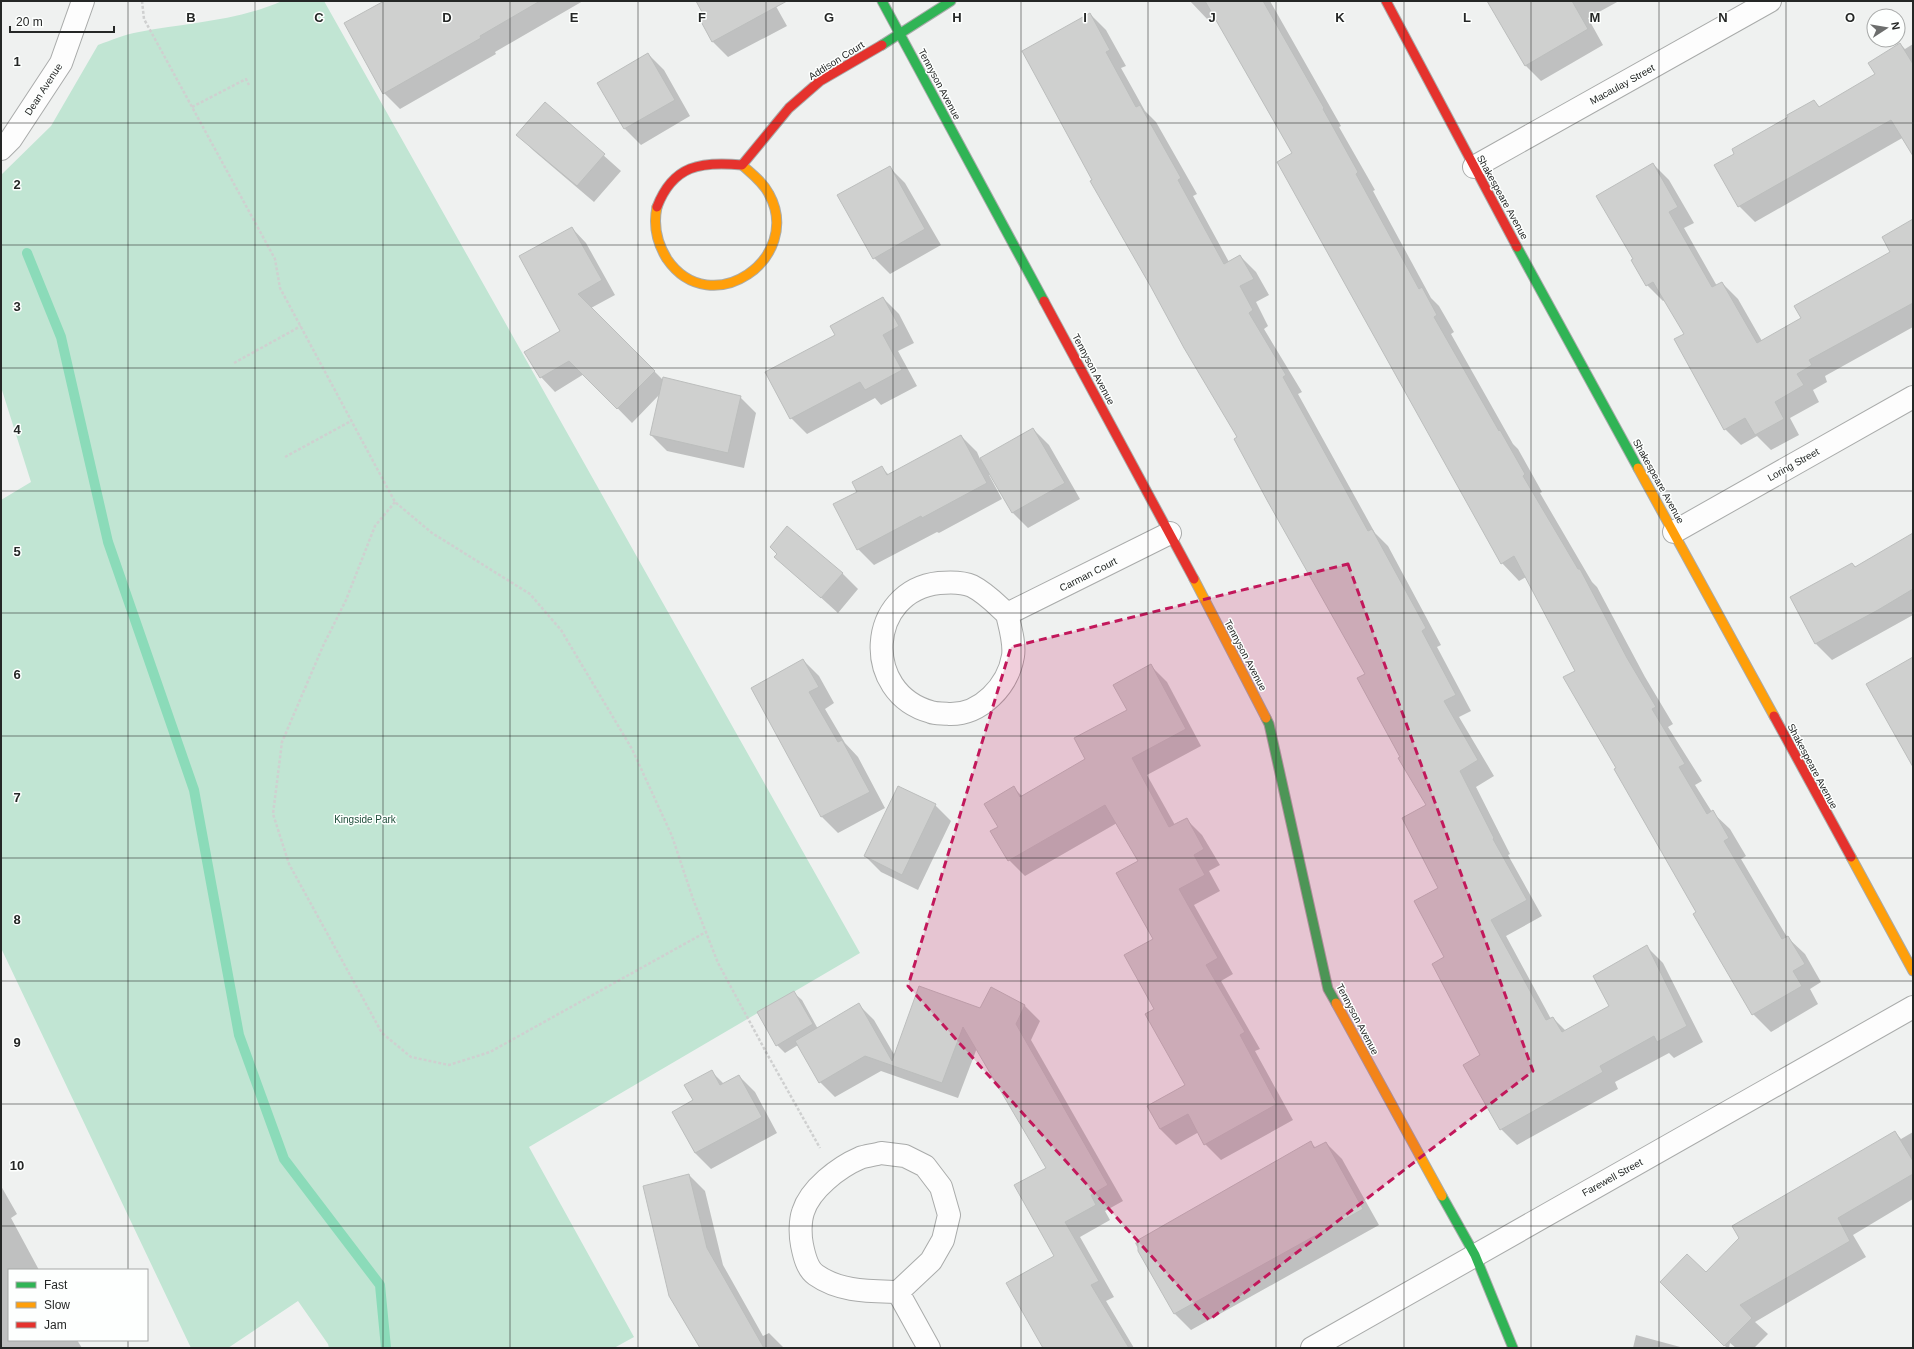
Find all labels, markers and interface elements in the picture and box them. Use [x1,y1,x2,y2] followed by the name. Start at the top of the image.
[10,8,114,34] scale bar
[1866,8,1906,48] north arrow
[186,10,196,25] text: B
[314,10,324,25] text: C
[442,10,452,25] text: D
[570,10,579,25] text: E
[698,10,706,25] text: F
[824,10,834,25] text: G
[952,10,962,25] text: H
[1083,10,1087,25] text: I
[1208,10,1216,25] text: J
[1335,10,1345,25] text: K
[1463,10,1471,25] text: L
[1590,10,1600,25] text: M
[1718,10,1728,25] text: N
[1845,10,1855,25] text: O
[16,15,43,29] text: 20 m
[1889,21,1902,31] text: N
[806,39,866,82] street label: Addison Court
[916,47,963,122] street label: Tennyson Avenue
[13,54,21,69] text: 1
[23,61,65,117] street label: Dean Avenue
[1588,62,1657,107] street label: Macaulay Street
[1475,153,1531,242] street label: Shakespeare Avenue
[13,177,21,192] text: 2
[13,299,21,314] text: 3
[1070,332,1117,407] street label: Tennyson Avenue
[13,422,21,437] text: 4
[1631,437,1687,526] street label: Shakespeare Avenue
[1766,446,1821,483] street label: Loring Street
[13,544,21,559] text: 5
[1058,555,1119,594] street label: Carman Court
[1222,618,1269,693] street label: Tennyson Avenue
[13,667,21,682] text: 6
[1785,722,1840,811] street label: Shakespeare Avenue
[13,790,21,805] text: 7
[334,814,397,825] park label: Kingside Park
[13,912,21,927] text: 8
[1334,982,1381,1057] street label: Tennyson Avenue
[13,1035,21,1050] text: 9
[1580,1156,1645,1199] street label: Farewell Street
[10,1158,24,1173] text: 10
[8,1269,148,1341] legend
[44,1278,68,1292] text: Fast
[44,1298,70,1312] text: Slow
[44,1318,67,1332] text: Jam

